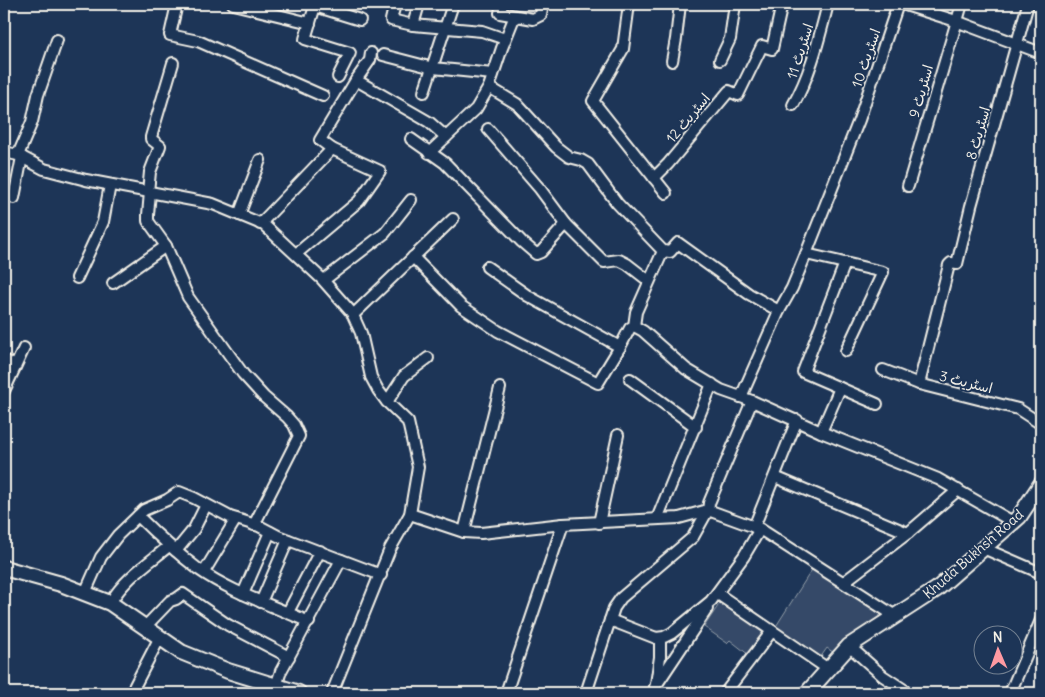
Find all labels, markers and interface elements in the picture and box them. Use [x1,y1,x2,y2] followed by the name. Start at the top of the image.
[783,21,817,81] street label: اسٹریٹ 11
[848,26,884,90] street label: اسٹریٹ 10
[905,63,937,119] street label: اسٹریٹ 9
[662,90,714,146] street label: اسٹریٹ 12
[962,105,994,161] street label: اسٹریٹ 8
[938,367,994,397] street label: اسٹریٹ 3
[919,505,1027,603] street label: Khuda Bukhsh Road
[972,624,1022,674] north arrow
[992,628,1003,646] text: N

